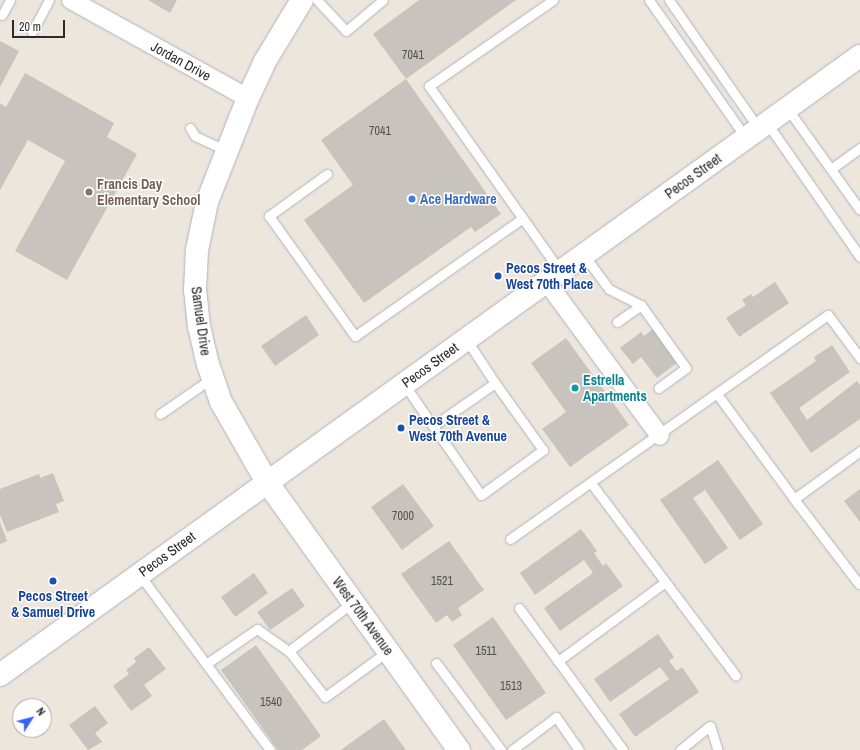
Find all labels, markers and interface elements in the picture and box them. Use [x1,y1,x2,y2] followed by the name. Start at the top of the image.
[14,12,67,38] scale bar
[19,19,41,35] text: 20 m
[148,38,214,84] street label: Jordan Drive
[402,49,424,63] house number: 7041
[369,125,391,139] house number: 7041
[661,150,725,202] street label: Pecos Street
[97,176,200,208] place label: Francis Day Elementary School
[84,187,94,197] marker: Francis Day Elementary School
[420,191,497,207] place label: Ace Hardware
[407,194,417,204] marker: Ace Hardware
[506,260,593,292] place label: Pecos Street & West 70th Place
[493,271,503,281] marker: Pecos Street & West 70th Place
[188,285,214,357] street label: Samuel Drive
[398,339,462,391] street label: Pecos Street
[583,372,647,404] place label: Estrella Apartments
[570,383,580,393] marker: Estrella Apartments
[409,412,507,444] place label: Pecos Street & West 70th Avenue
[396,423,406,433] marker: Pecos Street & West 70th Avenue
[392,510,414,524] house number: 7000
[135,528,199,580] street label: Pecos Street
[329,573,397,659] street label: West 70th Avenue
[431,575,453,589] house number: 1521
[48,576,58,586] marker: Pecos Street & Samuel Drive
[11,588,95,620] place label: Pecos Street & Samuel Drive
[475,645,497,659] house number: 1511
[500,680,522,694] house number: 1513
[260,696,282,710] house number: 1540
[12,698,52,738] north arrow
[33,705,48,718] text: N

